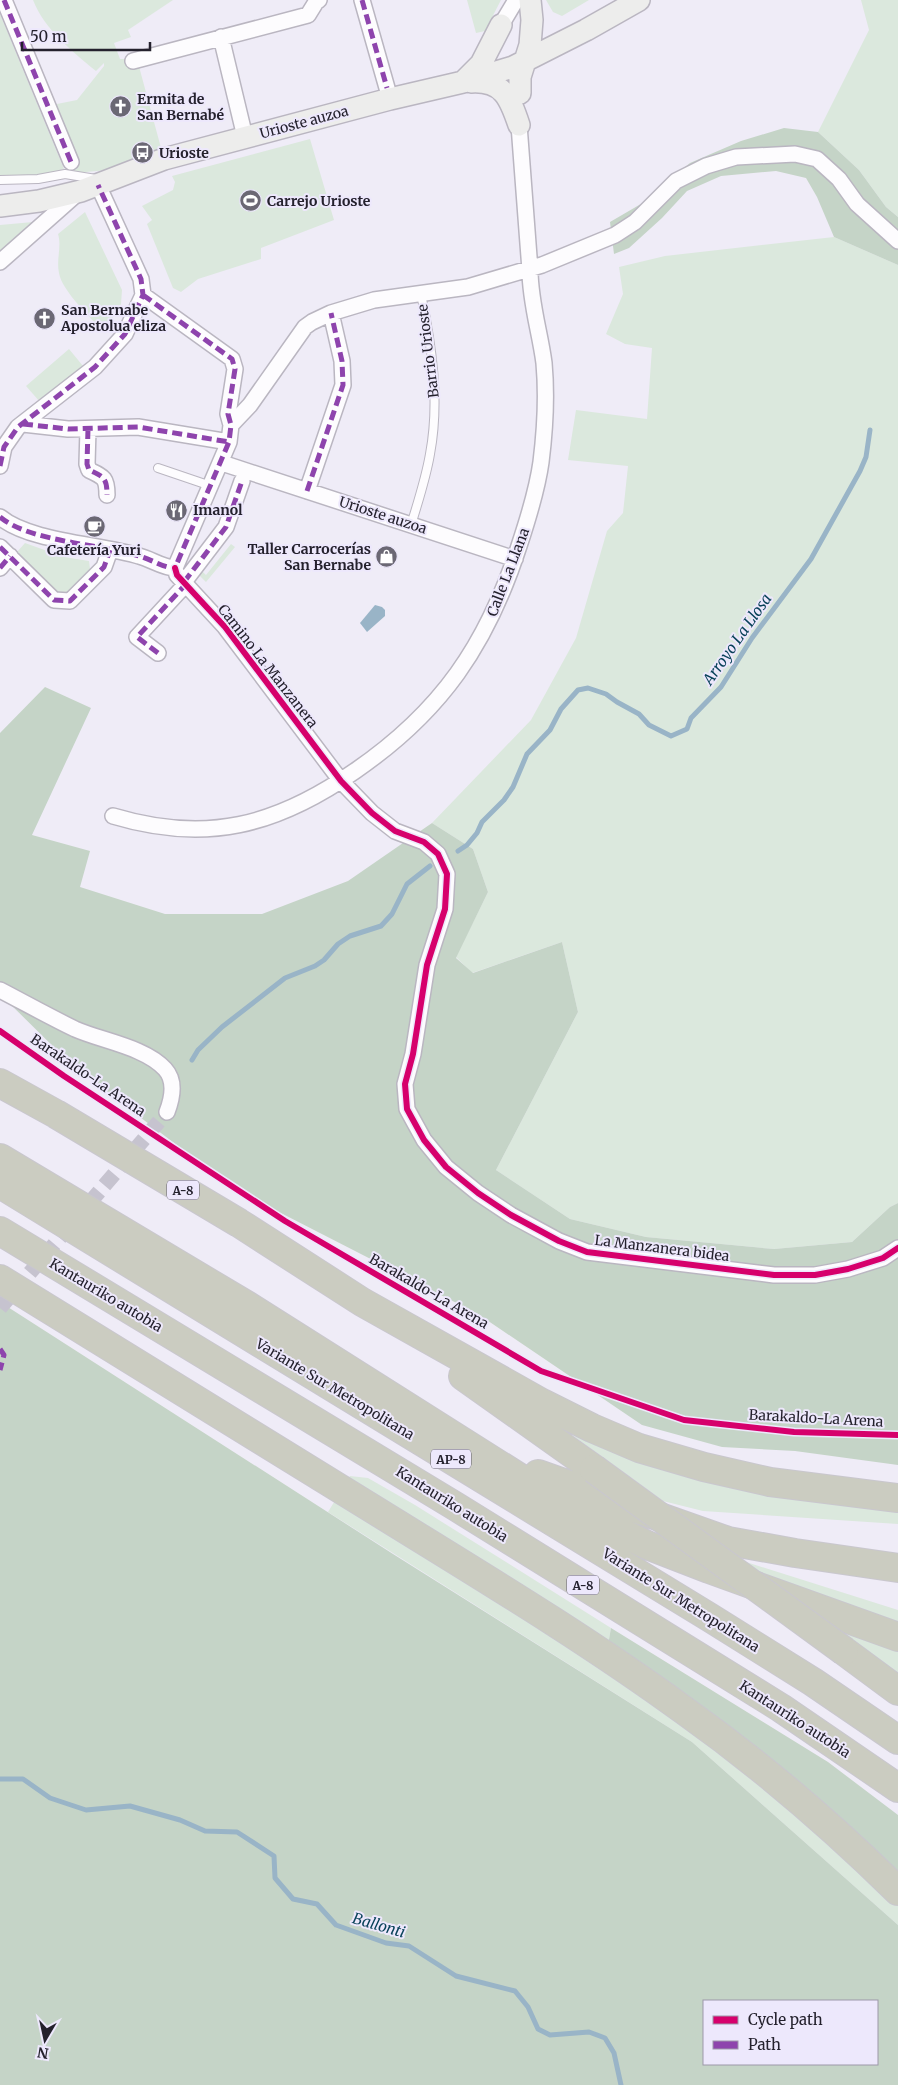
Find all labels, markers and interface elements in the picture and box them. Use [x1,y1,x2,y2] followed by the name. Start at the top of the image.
[22,20,150,52] scale bar
[30,27,67,46] text: 50 m
[137,90,225,124] place label: Ermita de San Bernabé
[109,95,133,119] church icon: Ermita de San Bernabé
[258,101,351,142] street label: Urioste auzoa
[131,141,155,165] bus stop icon: Urioste
[159,144,209,162] place label: Urioste
[239,189,263,213] sports icon: Carrejo Urioste
[267,192,371,210] place label: Carrejo Urioste
[60,301,166,335] place label: San Bernabe Apostolua eliza
[413,303,443,399] street label: Barrio Urioste
[33,306,57,330] church icon: San Bernabe Apostolua eliza
[337,492,430,538] street label: Urioste auzoa
[165,498,189,522] restaurant icon: Imanol
[193,501,243,519] place label: Imanol
[82,515,106,539] cafe icon: Cafetería Yuri
[483,525,533,619] street label: Calle La Llana
[247,540,371,574] place label: Taller Carrocerías San Bernabe
[47,541,141,559] place label: Cafetería Yuri
[375,545,399,569] shop icon: Taller Carrocerías San Bernabe
[698,590,775,689] water label: Arroyo La Llosa
[214,601,322,732] street label: Camino La Manzanera
[27,1030,149,1120] street label: Barakaldo-La Arena
[167,1180,199,1200] road number: A-8
[594,1231,731,1265] street label: La Manzanera bidea
[366,1249,492,1333] street label: Barakaldo-La Arena
[46,1254,166,1336] street label: Kantauriko autobia
[251,1334,418,1444] street label: Variante Sur Metropolitana
[748,1405,884,1431] street label: Barakaldo-La Arena
[431,1450,471,1468] road number: AP-8
[393,1462,512,1546] street label: Kantauriko autobia
[598,1544,763,1656] street label: Variante Sur Metropolitana
[567,1576,599,1594] road number: A-8
[736,1676,854,1762] street label: Kantauriko autobia
[351,1908,407,1942] water label: Ballonti
[703,2000,878,2065] legend
[748,2010,823,2029] text: Cycle path
[20,2015,70,2065] north arrow
[748,2035,781,2054] text: Path
[36,2043,50,2063] text: N

